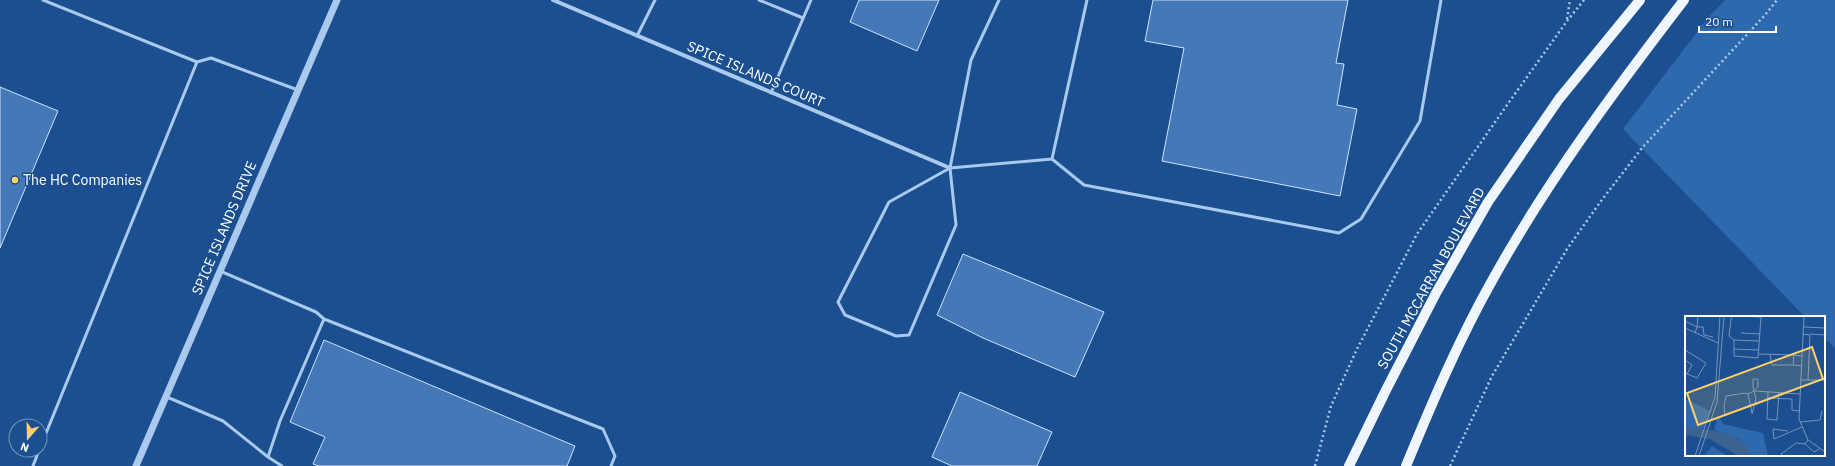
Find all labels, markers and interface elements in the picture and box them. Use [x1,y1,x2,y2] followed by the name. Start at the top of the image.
[1699,8,1776,34] scale bar
[1705,14,1733,29] text: 20 m
[685,37,827,111] street label: SPICE ISLANDS COURT
[188,158,260,298] street label: SPICE ISLANDS DRIVE
[23,171,142,189] place label: The HC Companies
[10,175,20,185] marker: The HC Companies
[1373,184,1489,372] street label: SOUTH MCCARRAN BOULEVARD
[1685,316,1825,456] inset map
[8,418,48,458] north arrow
[18,439,31,455] text: N

